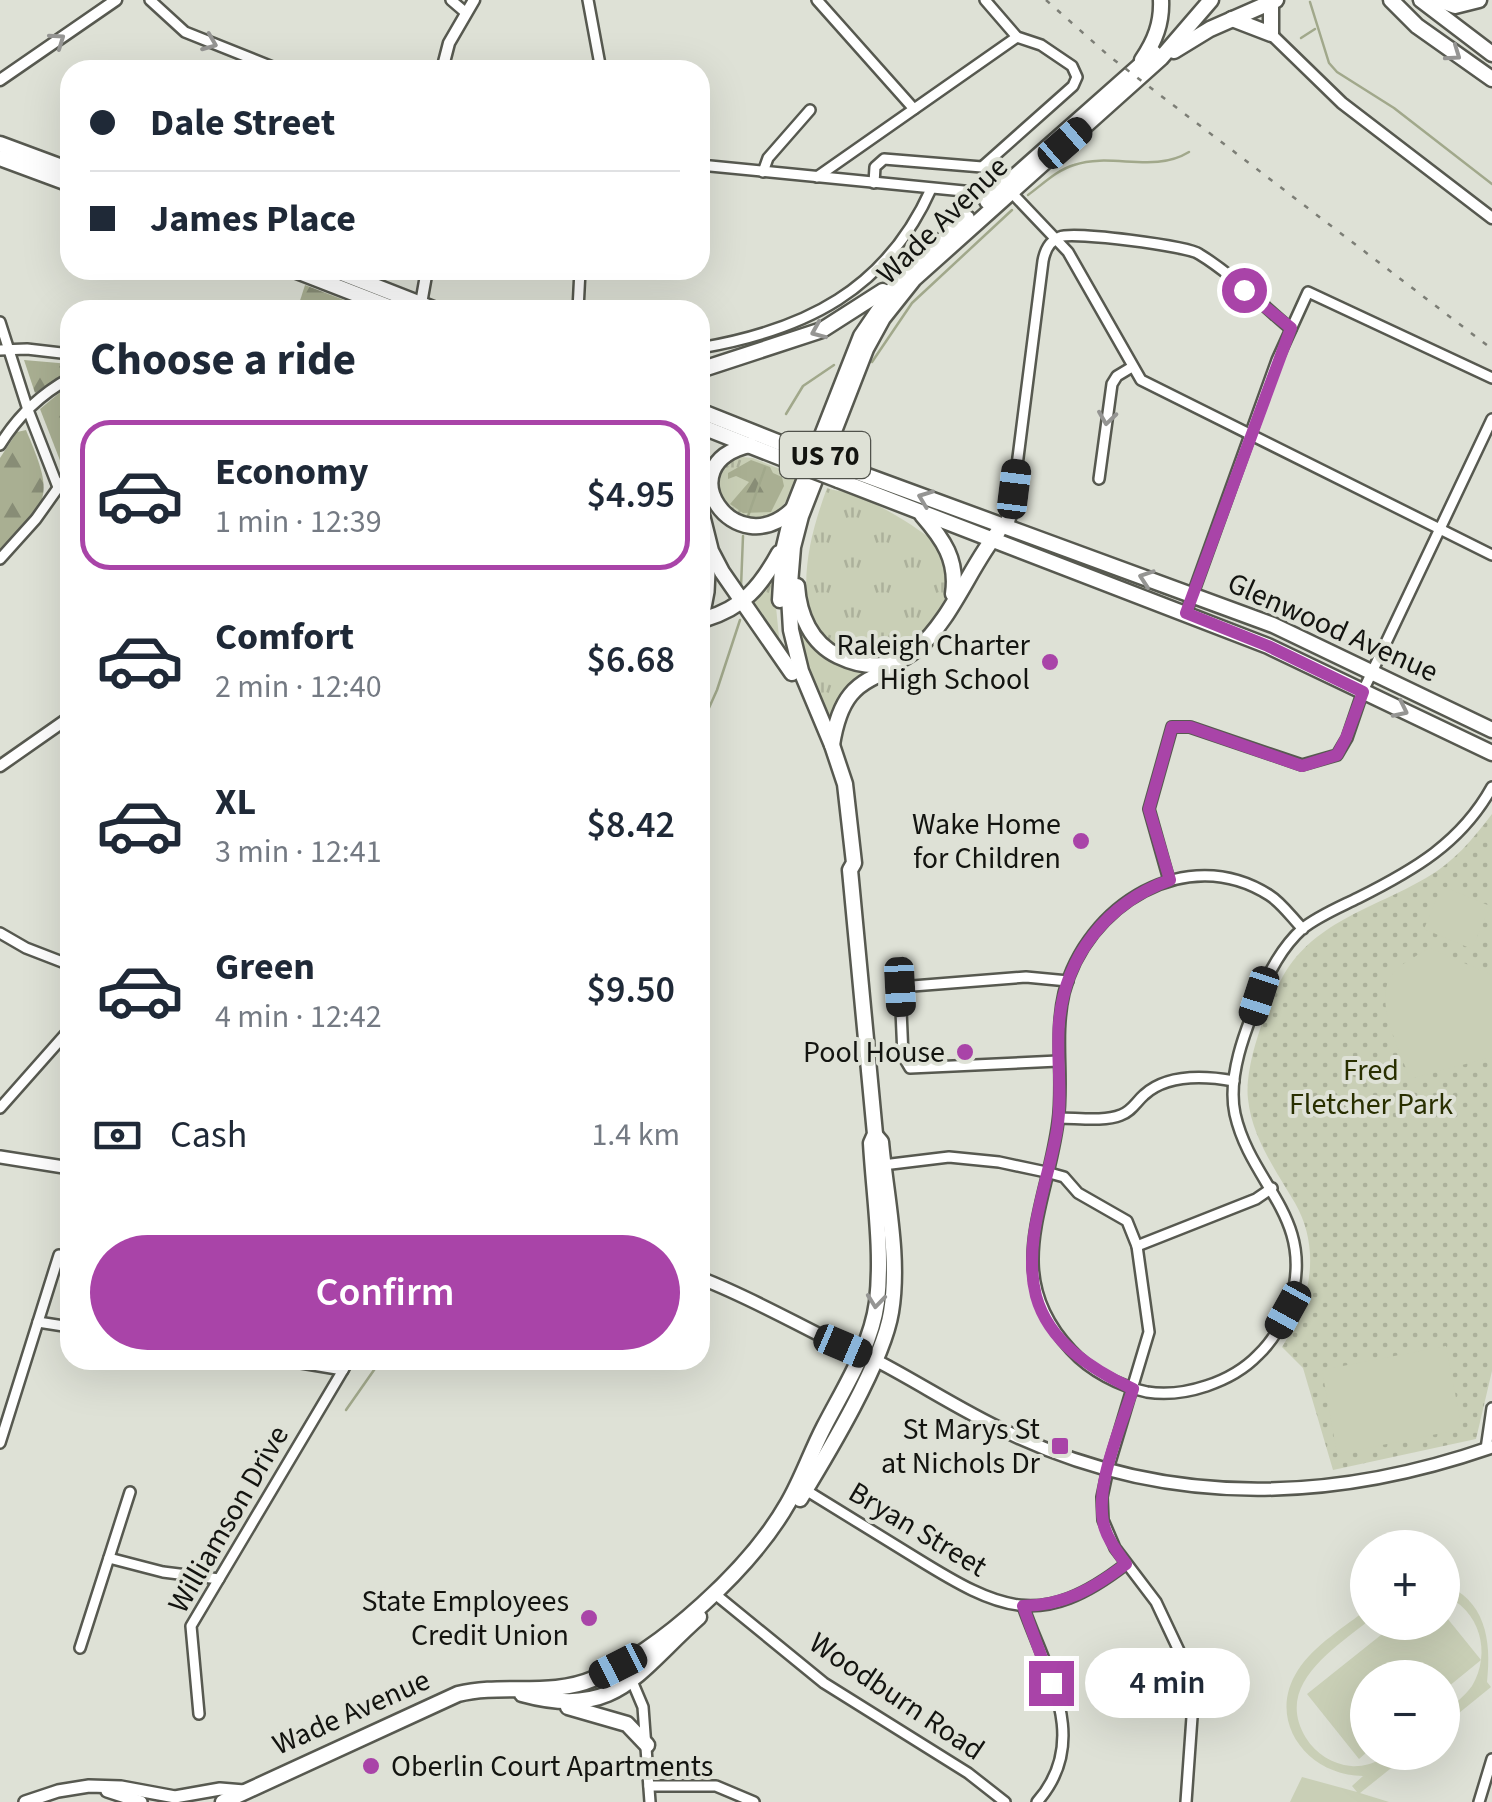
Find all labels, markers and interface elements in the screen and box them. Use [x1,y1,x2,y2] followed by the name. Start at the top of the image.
[200,31,218,51] one-way arrow
[47,34,65,52] one-way arrow
[1442,42,1461,60] one-way arrow
[150,96,335,150] text: Dale Street
[1033,112,1097,174] car
[867,146,1018,294] street label: Wade Avenue
[150,192,356,246] text: James Place
[1222,268,1267,313] route start
[810,319,828,339] one-way arrow
[90,328,356,392] text: Choose a ride
[1098,410,1119,426] one-way arrow
[780,432,870,478] road number: US 70
[215,445,368,499] text: Economy
[95,450,185,540] icon: car
[995,457,1033,521] car
[587,468,675,522] text: $4.95
[917,490,935,510] one-way arrow
[215,499,382,545] text: 1 min · 12:39
[1221,562,1445,693] street label: Glenwood Avenue
[1139,570,1156,590] one-way arrow
[215,610,354,664] text: Comfort
[95,615,185,705] icon: car
[837,624,1031,701] place label: Raleigh Charter High School
[587,633,675,687] text: $6.68
[1039,651,1061,673] marker: Raleigh Charter High School
[215,664,382,710] text: 2 min · 12:40
[1391,697,1409,717] one-way arrow
[215,775,256,829] text: XL
[95,780,185,870] icon: car
[587,798,675,852] text: $8.42
[912,803,1061,880] place label: Wake Home for Children
[215,829,382,875] text: 3 min · 12:41
[1070,830,1092,852] marker: Wake Home for Children
[215,940,315,994] text: Green
[95,945,185,1035] icon: car
[883,956,917,1018] car
[587,963,675,1017] text: $9.50
[1235,963,1283,1029] car
[215,994,382,1040] text: 4 min · 12:42
[803,1031,945,1074] place label: Pool House
[954,1041,976,1063] marker: Pool House
[1289,1049,1453,1126] park label: Fred Fletcher Park
[90,1108,145,1163] icon: cash
[170,1108,247,1162] text: Cash
[591,1112,680,1158] text: 1.4 km
[90,1235,680,1350] button: Confirm
[1260,1276,1316,1344] car
[866,1293,887,1309] one-way arrow
[810,1320,876,1372] car
[881,1408,1041,1485] place label: St Marys St at Nichols Dr
[157,1418,300,1621] street label: Williamson Drive
[1049,1435,1071,1457] marker: St Marys St at Nichols Dr
[840,1471,995,1588] street label: Bryan Street
[1350,1530,1460,1770] map controls
[1350,1530,1460,1640] button: +
[362,1580,569,1657] place label: State Employees Credit Union
[578,1607,600,1629] marker: State Employees Credit Union
[801,1622,993,1771] street label: Woodburn Road
[584,1639,652,1693] car
[1086,1648,1251,1718] callout: 4 min
[266,1659,437,1766] street label: Wade Avenue
[1129,1660,1206,1706] text: 4 min
[1350,1660,1460,1770] button: −
[1029,1661,1074,1706] route end
[391,1745,713,1788] place label: Oberlin Court Apartments
[360,1755,382,1777] marker: Oberlin Court Apartments

